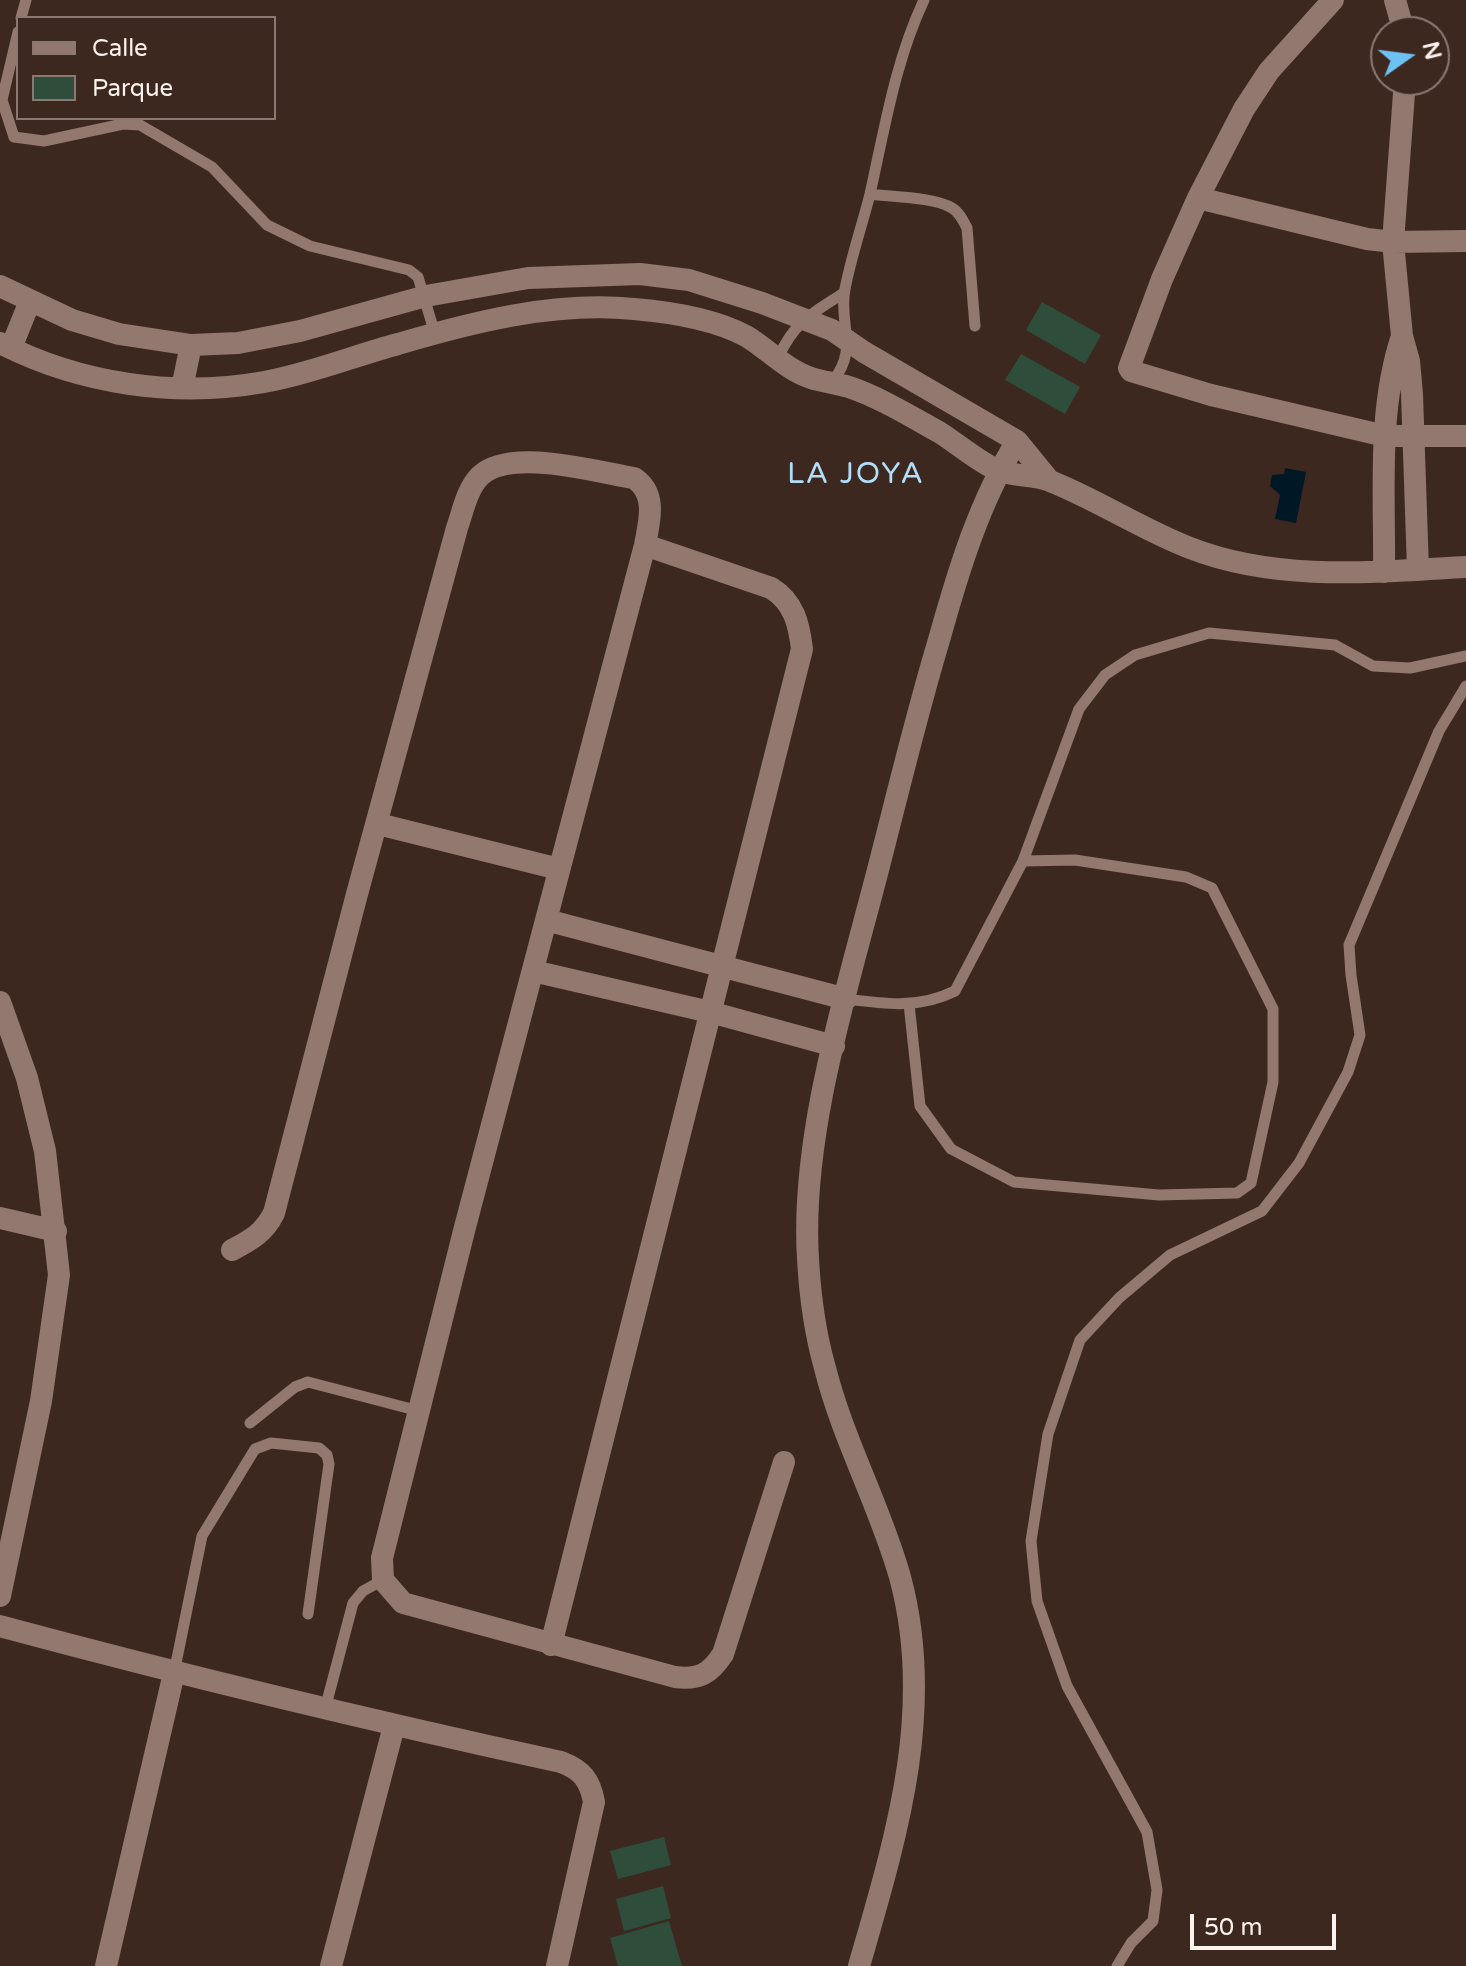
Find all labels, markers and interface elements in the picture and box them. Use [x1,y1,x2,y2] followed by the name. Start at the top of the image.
[16,16,276,120] legend
[1370,16,1450,96] north arrow
[92,34,148,63] text: Calle
[1417,39,1446,62] text: N
[92,74,173,103] text: Parque
[787,457,925,493] district label: LA JOYA
[1194,1898,1340,1948] scale bar
[1204,1913,1262,1942] text: 50 m

